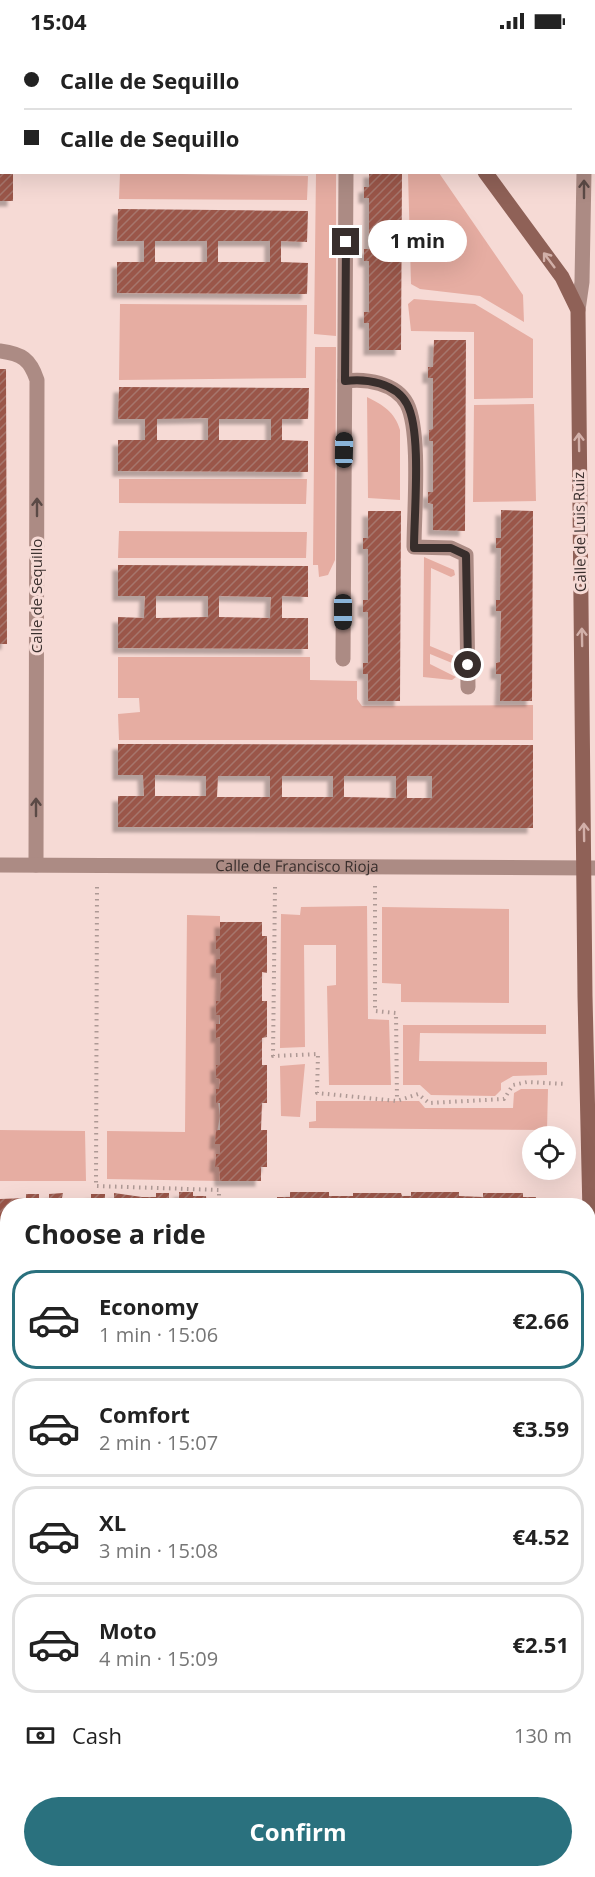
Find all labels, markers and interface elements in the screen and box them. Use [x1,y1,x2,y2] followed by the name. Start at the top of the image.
[30,6,87,36] text: 15:04
[60,65,239,95] text: Calle de Sequillo
[60,123,239,153] text: Calle de Sequillo
[578,180,590,200] one-way arrow
[367,221,466,263] callout: 1 min
[390,227,445,254] text: 1 min
[332,228,359,255] route end
[542,252,555,268] one-way arrow
[335,432,353,468] car
[573,433,585,453] one-way arrow
[568,472,590,592] street label: Calle de Luis Ruiz
[31,497,43,517] one-way arrow
[26,539,46,653] street label: Calle de Sequillo
[334,594,352,630] car
[576,628,587,648] one-way arrow
[454,651,481,678] route start
[30,797,42,817] one-way arrow
[578,823,590,843] one-way arrow
[215,855,379,876] street label: Calle de Francisco Rioja
[522,1126,576,1180] map controls
[522,1126,576,1180] button: locate
[24,1215,206,1252] text: Choose a ride
[99,1291,198,1321] text: Economy
[27,1293,81,1347] icon: car
[512,1305,569,1335] text: €2.66
[99,1321,218,1348] text: 1 min · 15:06
[99,1399,190,1429] text: Comfort
[27,1401,81,1455] icon: car
[512,1413,569,1443] text: €3.59
[99,1429,218,1456] text: 2 min · 15:07
[99,1507,126,1537] text: XL
[27,1509,81,1563] icon: car
[512,1521,569,1551] text: €4.52
[99,1537,218,1564] text: 3 min · 15:08
[99,1615,157,1645] text: Moto
[27,1617,81,1671] icon: car
[512,1629,569,1659] text: €2.51
[99,1645,218,1672] text: 4 min · 15:09
[24,1719,57,1752] icon: cash
[72,1720,122,1750] text: Cash
[514,1722,572,1749] text: 130 m
[24,1797,572,1866] button: Confirm

